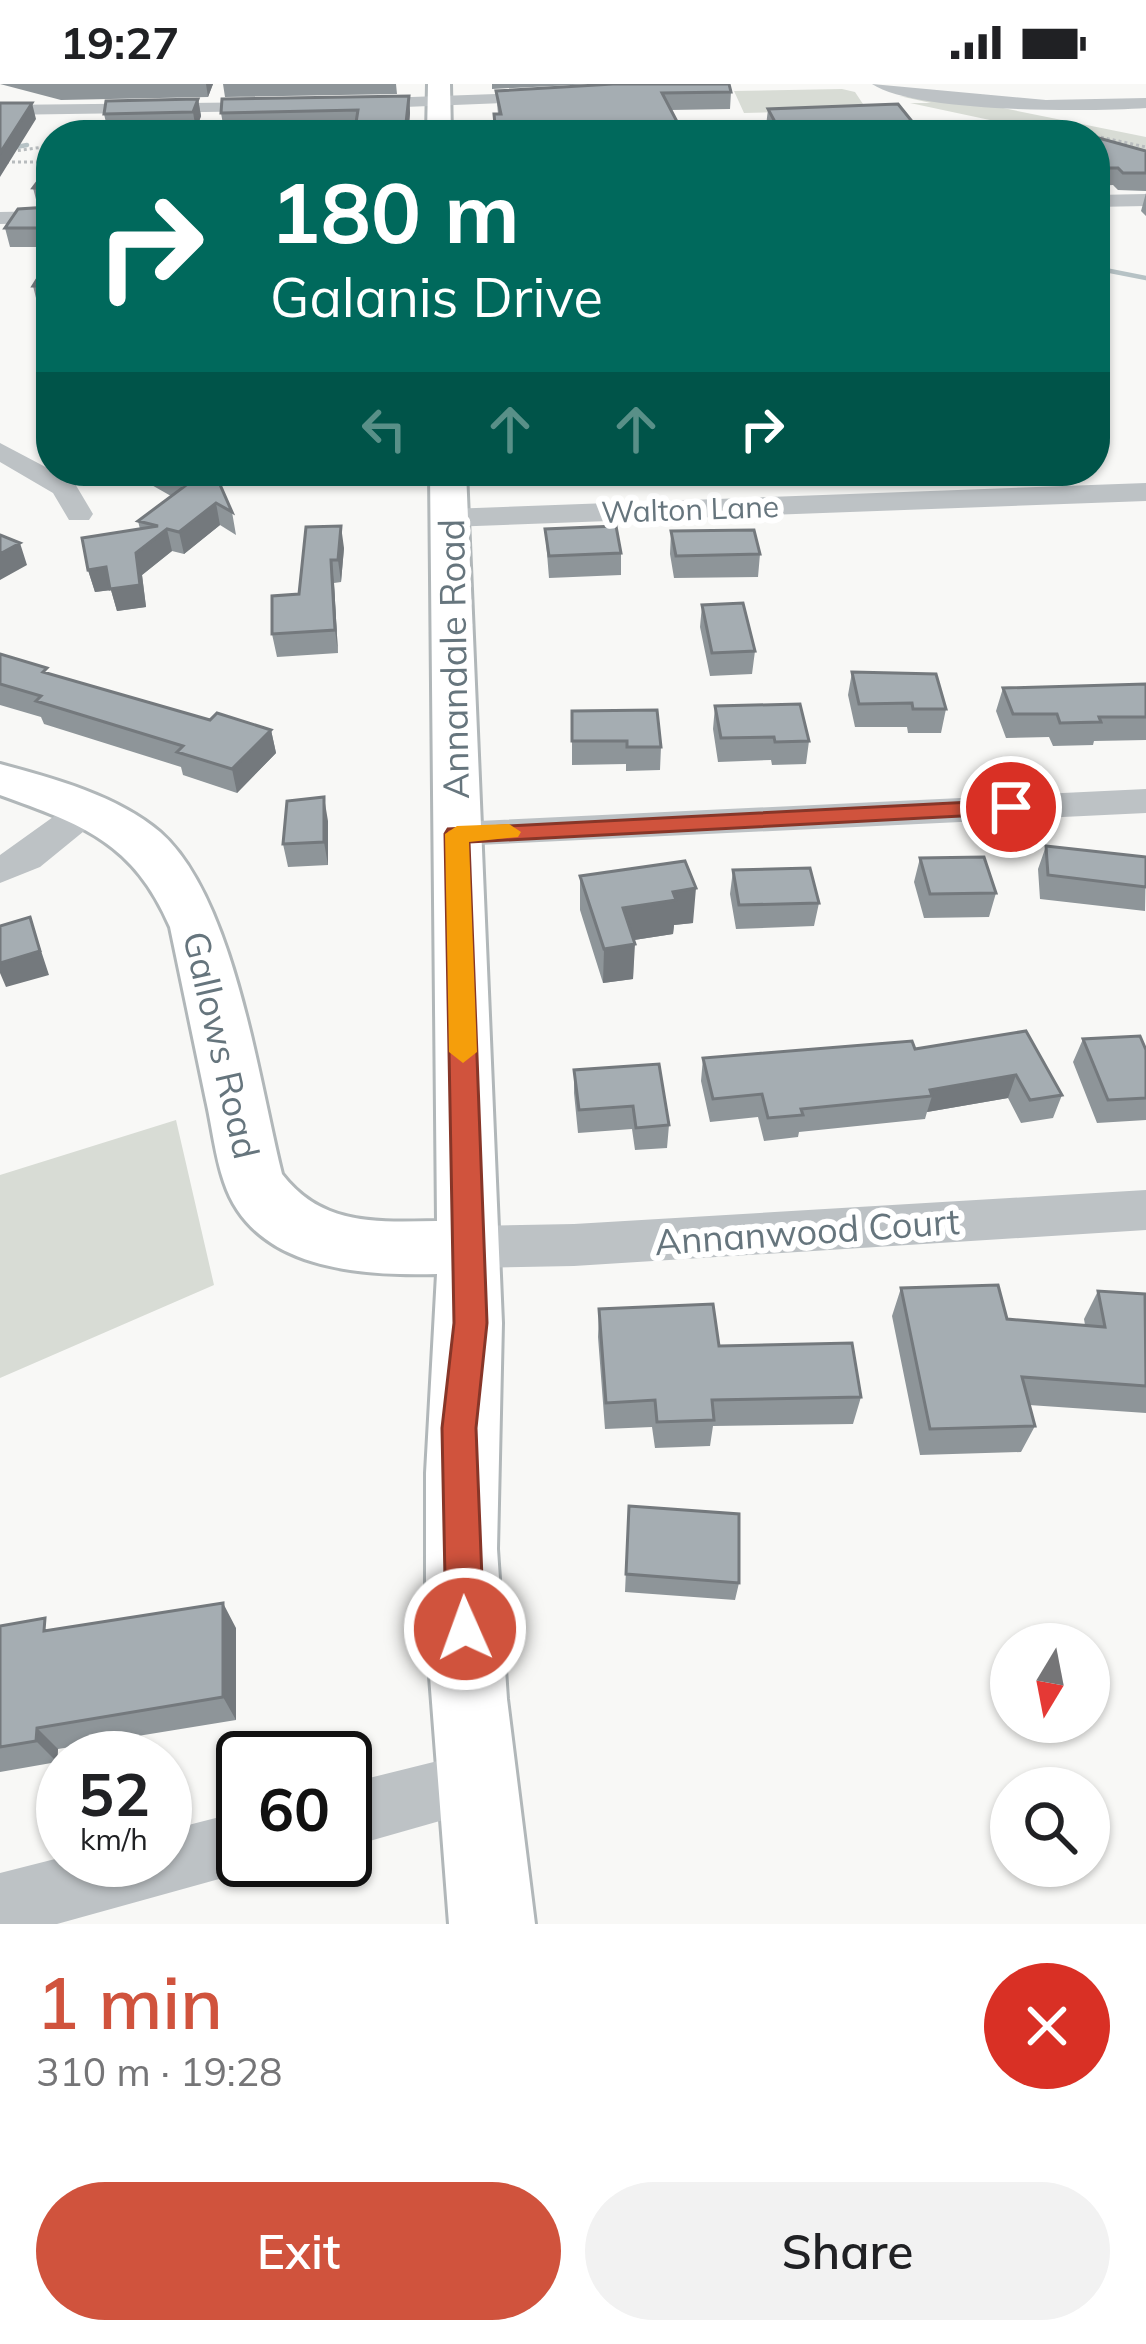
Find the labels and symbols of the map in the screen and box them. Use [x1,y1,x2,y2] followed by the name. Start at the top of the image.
[600,487,780,531] street label: Walton Lane
[428,518,478,800] street label: Annandale Road
[960,756,1062,858] pin
[174,927,270,1163] street label: Gallows Road
[653,1198,961,1264] street label: Annanwood Court
[402,1566,528,1692] position arrow
[990,1623,1110,1743] north arrow
[216,1731,372,1887] speed limit sign: 60

